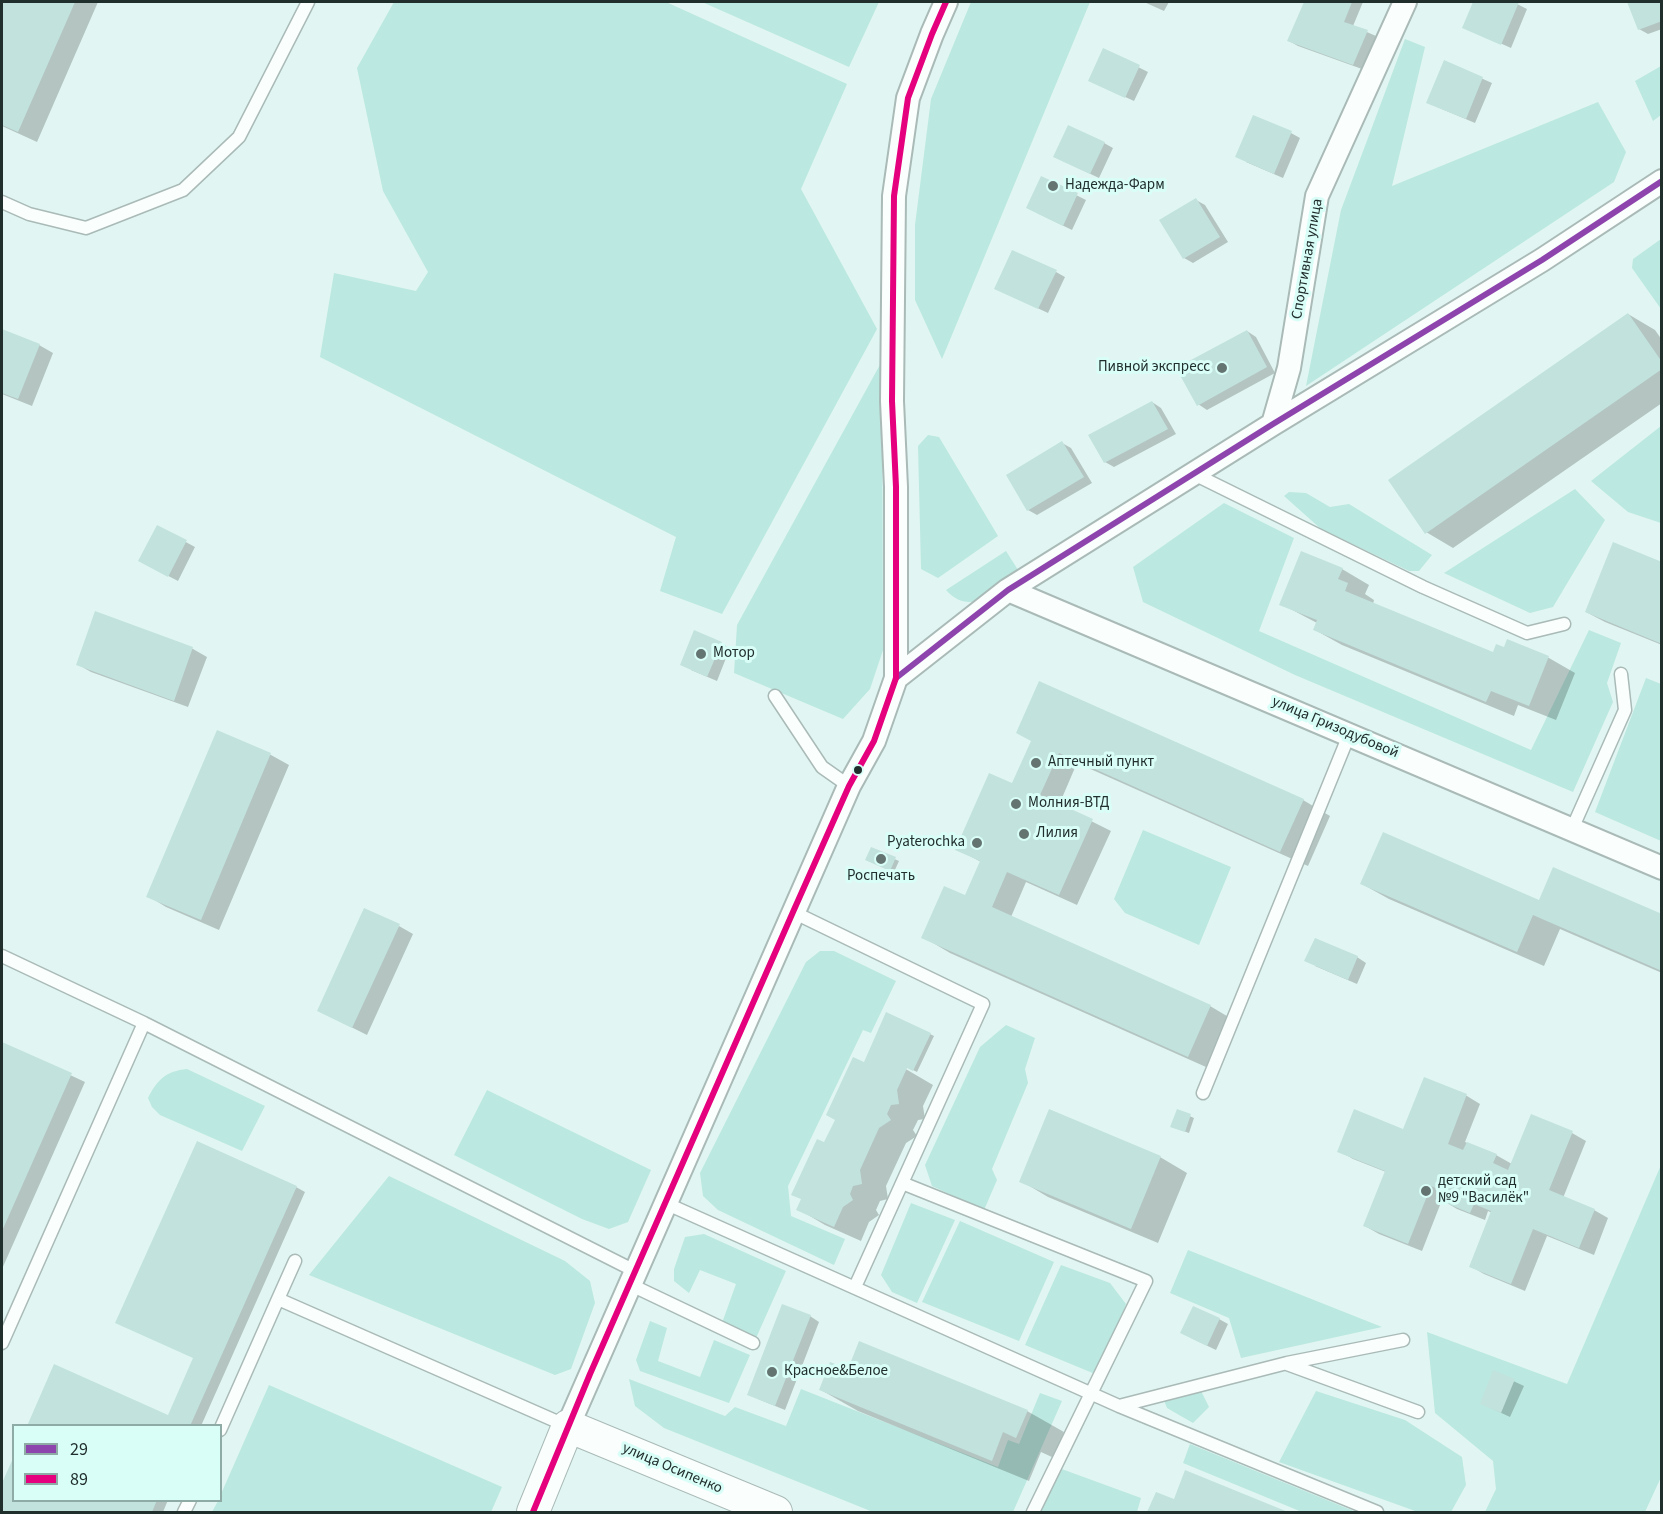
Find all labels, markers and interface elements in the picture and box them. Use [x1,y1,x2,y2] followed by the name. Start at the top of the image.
[1065,177,1165,195] place label: Надежда-Фарм
[1046,179,1060,193] marker: Надежда-Фарм
[1289,197,1327,321] street label: Спортивная улица
[1098,359,1210,377] place label: Пивной экспресс
[1215,361,1229,375] marker: Пивной экспресс
[713,645,755,663] place label: Мотор
[694,647,708,661] marker: Мотор
[1269,693,1401,763] street label: улица Гризодубовой
[1048,754,1154,772] place label: Аптечный пункт
[1029,756,1043,770] marker: Аптечный пункт
[852,764,864,776] unlabelled marker
[1028,795,1109,813] place label: Молния-ВТД
[1009,797,1023,811] marker: Молния-ВТД
[1036,825,1078,843] place label: Лилия
[1017,827,1031,841] marker: Лилия
[887,834,965,852] place label: Pyaterochka
[970,836,984,850] marker: Pyaterochka
[874,852,888,866] marker: Роспечать
[847,868,915,886] place label: Роспечать
[1438,1173,1529,1208] place label: детский сад №9 "Василёк"
[1419,1184,1433,1198] marker: детский сад №9 "Василёк"
[784,1363,888,1381] place label: Красное&Белое
[765,1365,779,1379] marker: Красное&Белое
[12,1424,222,1502] legend
[70,1437,88,1462] text: 29
[619,1440,725,1498] street label: улица Осипенко
[70,1467,88,1492] text: 89

